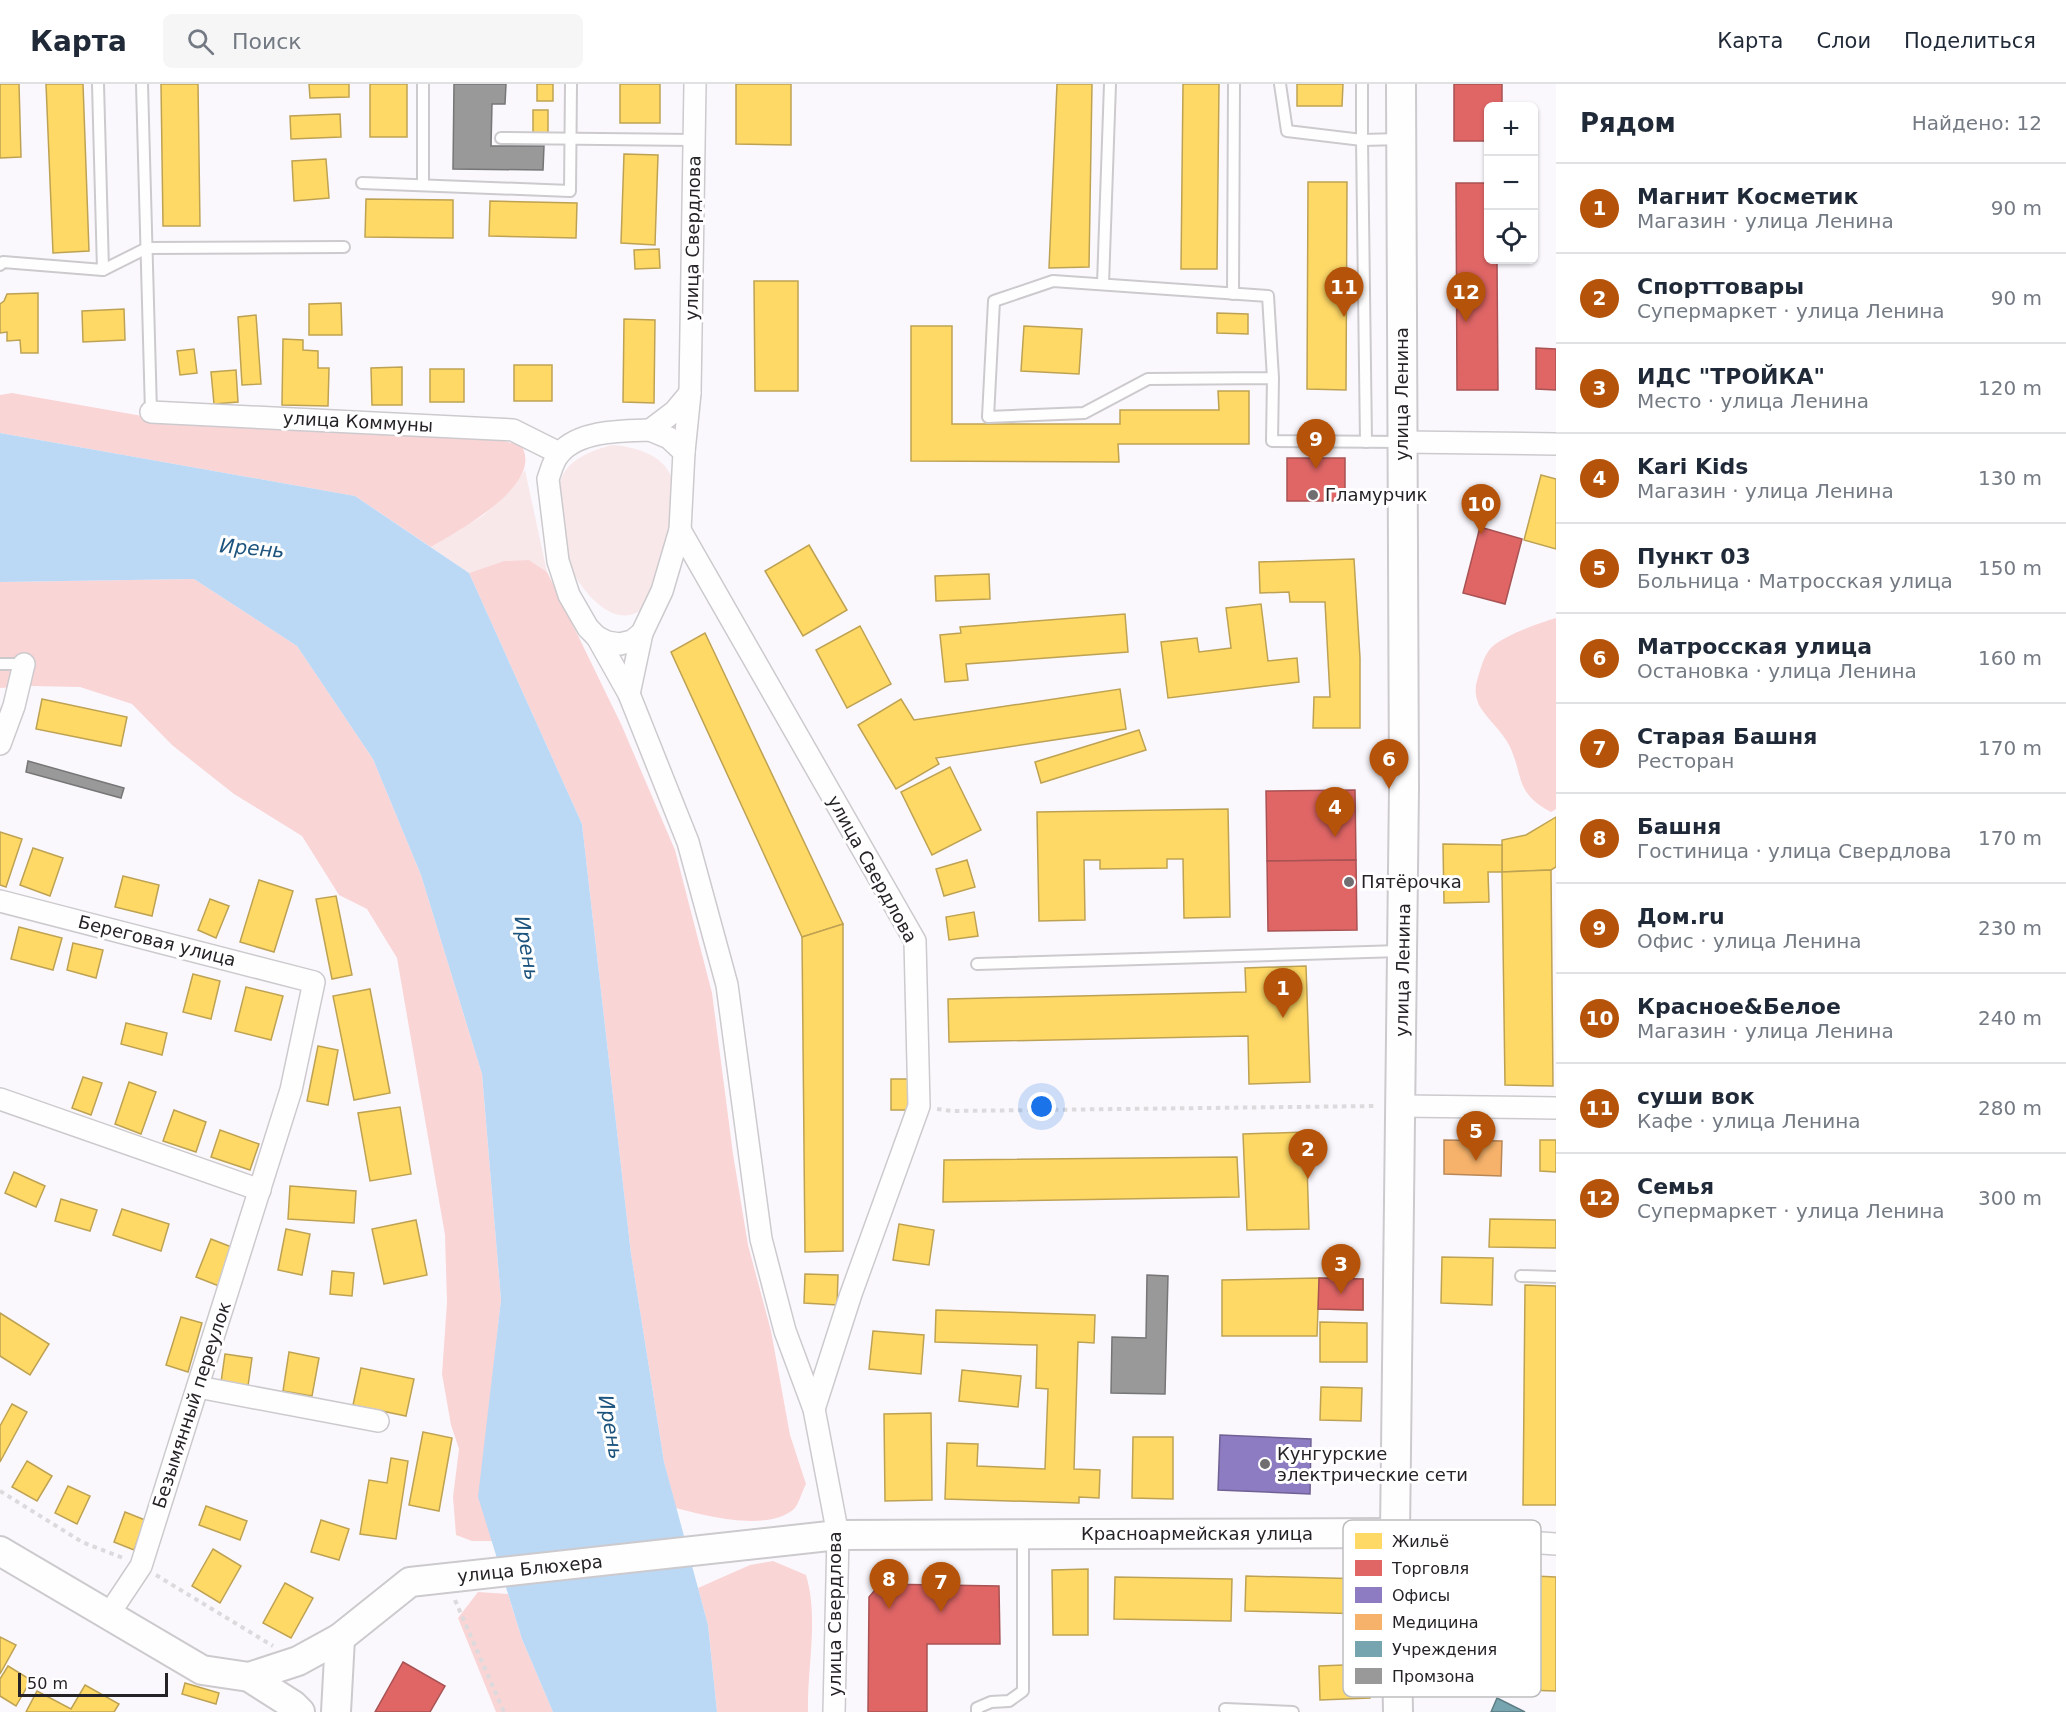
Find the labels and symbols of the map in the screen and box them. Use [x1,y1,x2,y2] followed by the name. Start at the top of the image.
[681,155,704,321] street label: улица Свердлова
[1324,268,1364,317] pin: 11
[1446,272,1486,322] pin: 12
[1391,327,1412,461] street label: улица Ленина
[282,407,434,436] street label: улица Коммуны
[1296,420,1336,469] pin: 9
[1325,484,1428,505] place label: Гламурчик
[1462,484,1500,534] pin: 10
[1306,488,1320,502] marker: Гламурчик
[219,533,285,563] water label: Ирень
[1370,740,1408,789] pin: 6
[1316,788,1354,837] pin: 4
[823,791,922,946] street label: улица Свердлова
[1361,871,1462,892] place label: Пятёрочка
[1342,875,1356,889] marker: Пятёрочка
[1391,903,1414,1037] street label: улица Ленина
[76,911,238,970] street label: Береговая улица
[510,914,544,982] water label: Ирень
[1264,968,1302,1018] pin: 1
[1027,1092,1056,1121] your location
[1456,1112,1496,1161] pin: 5
[1288,1130,1328,1179] pin: 2
[1322,1244,1360,1294] pin: 3
[148,1299,235,1511] street label: Безымянный переулок
[594,1393,628,1461] water label: Ирень
[1277,1443,1468,1485] place label: Кунгурские электрические сети
[1258,1457,1272,1471] marker: Кунгурские электрические сети
[1343,1520,1541,1697] legend
[1081,1523,1313,1544] street label: Красноармейская улица
[824,1531,845,1697] street label: улица Свердлова
[1392,1532,1449,1551] text: Жильё
[456,1550,604,1587] street label: улица Блюхера
[1391,1559,1469,1578] text: Торговля
[870,1560,908,1609] pin: 8
[922,1562,960,1612] pin: 7
[1392,1586,1450,1605] text: Офисы
[1392,1613,1479,1632] text: Медицина
[1392,1640,1497,1659] text: Учреждения
[1392,1667,1475,1686] text: Промзона
[18,1670,168,1698] scale bar

